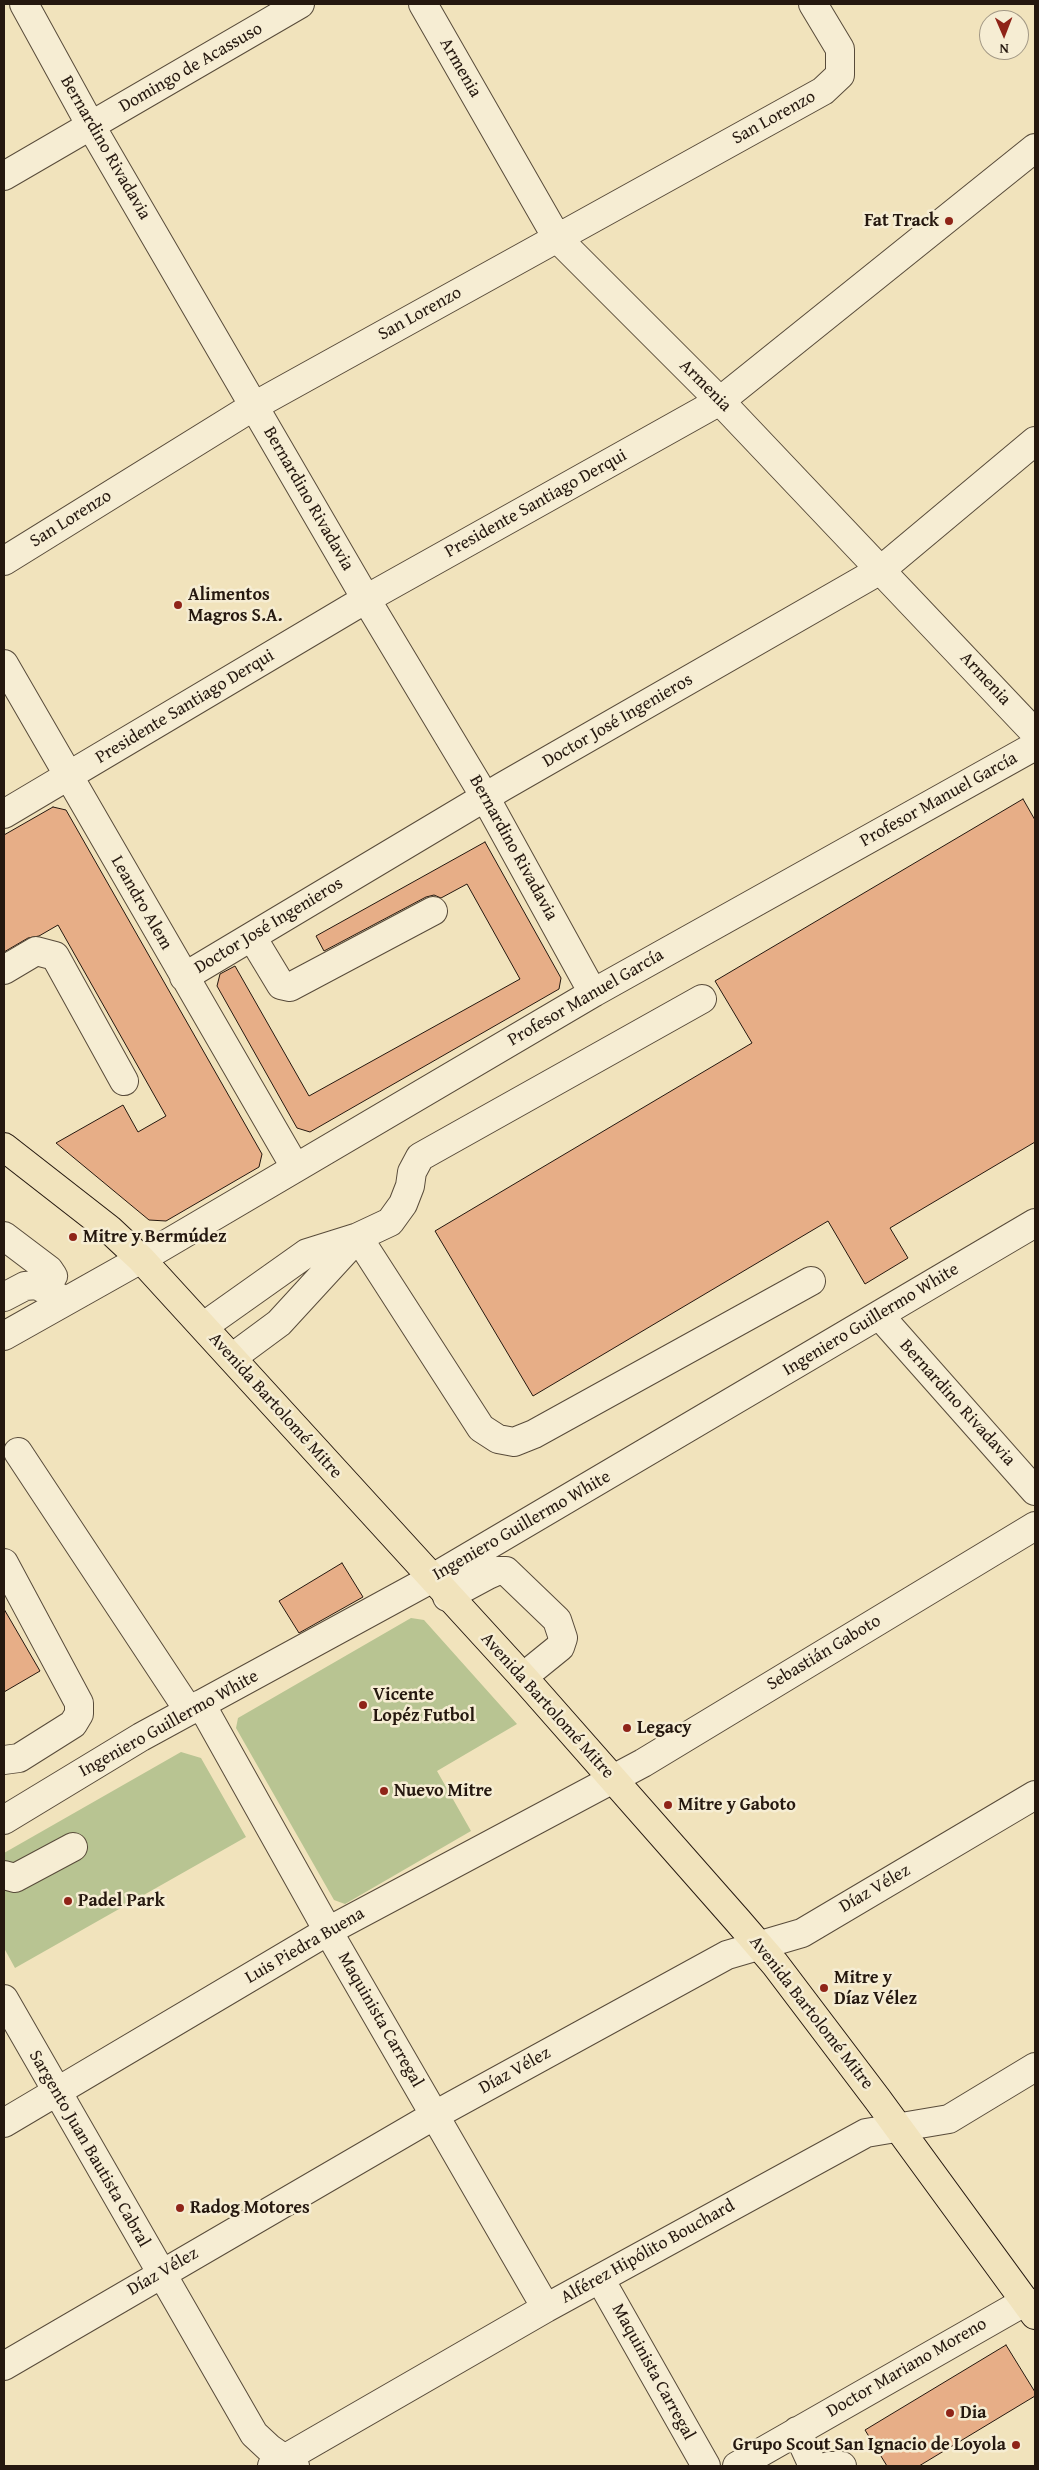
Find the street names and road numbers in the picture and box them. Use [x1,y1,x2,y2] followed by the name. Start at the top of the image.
[116,18,266,118] street label: Domingo de Acassuso
[434,34,486,102] street label: Armenia
[55,72,155,224] street label: Bernardino Rivadavia
[728,86,820,150] street label: San Lorenzo
[374,282,466,346] street label: San Lorenzo
[674,355,736,417] street label: Armenia
[258,423,358,575] street label: Bernardino Rivadavia
[441,445,631,563] street label: Presidente Santiago Derqui
[26,485,116,553] street label: San Lorenzo
[92,645,278,769] street label: Presidente Santiago Derqui
[955,648,1015,710] street label: Armenia
[539,669,697,773] street label: Doctor José Ingenieros
[857,748,1021,852] street label: Profesor Manuel García
[464,772,562,924] street label: Bernardino Rivadavia
[105,852,177,954] street label: Leandro Alem
[191,873,347,979] street label: Doctor José Ingenieros
[504,945,668,1051] street label: Profesor Manuel García
[779,1259,963,1381] street label: Ingeniero Guillermo White
[204,1329,346,1483] street label: Avenida Bartolomé Mitre
[895,1335,1019,1471] street label: Bernardino Rivadavia
[429,1466,615,1586] street label: Ingeniero Guillermo White
[763,1610,885,1696] street label: Sebastián Gaboto
[476,1629,618,1783] street label: Avenida Bartolomé Mitre
[76,1666,262,1782] street label: Ingeniero Guillermo White
[836,1860,914,1918] street label: Díaz Vélez
[242,1903,368,1989] street label: Luis Piedra Buena
[744,1932,878,2094] street label: Avenida Bartolomé Mitre
[333,1949,427,2091] street label: Maquinista Carregal
[476,2043,554,2099] street label: Díaz Vélez
[24,2047,154,2251] street label: Sargento Juan Bautista Cabral
[557,2195,739,2309] street label: Alférez Hipólito Bouchard
[124,2243,202,2301] street label: Díaz Vélez
[607,2300,699,2444] street label: Maquinista Carregal
[823,2313,991,2423] street label: Doctor Mariano Moreno

